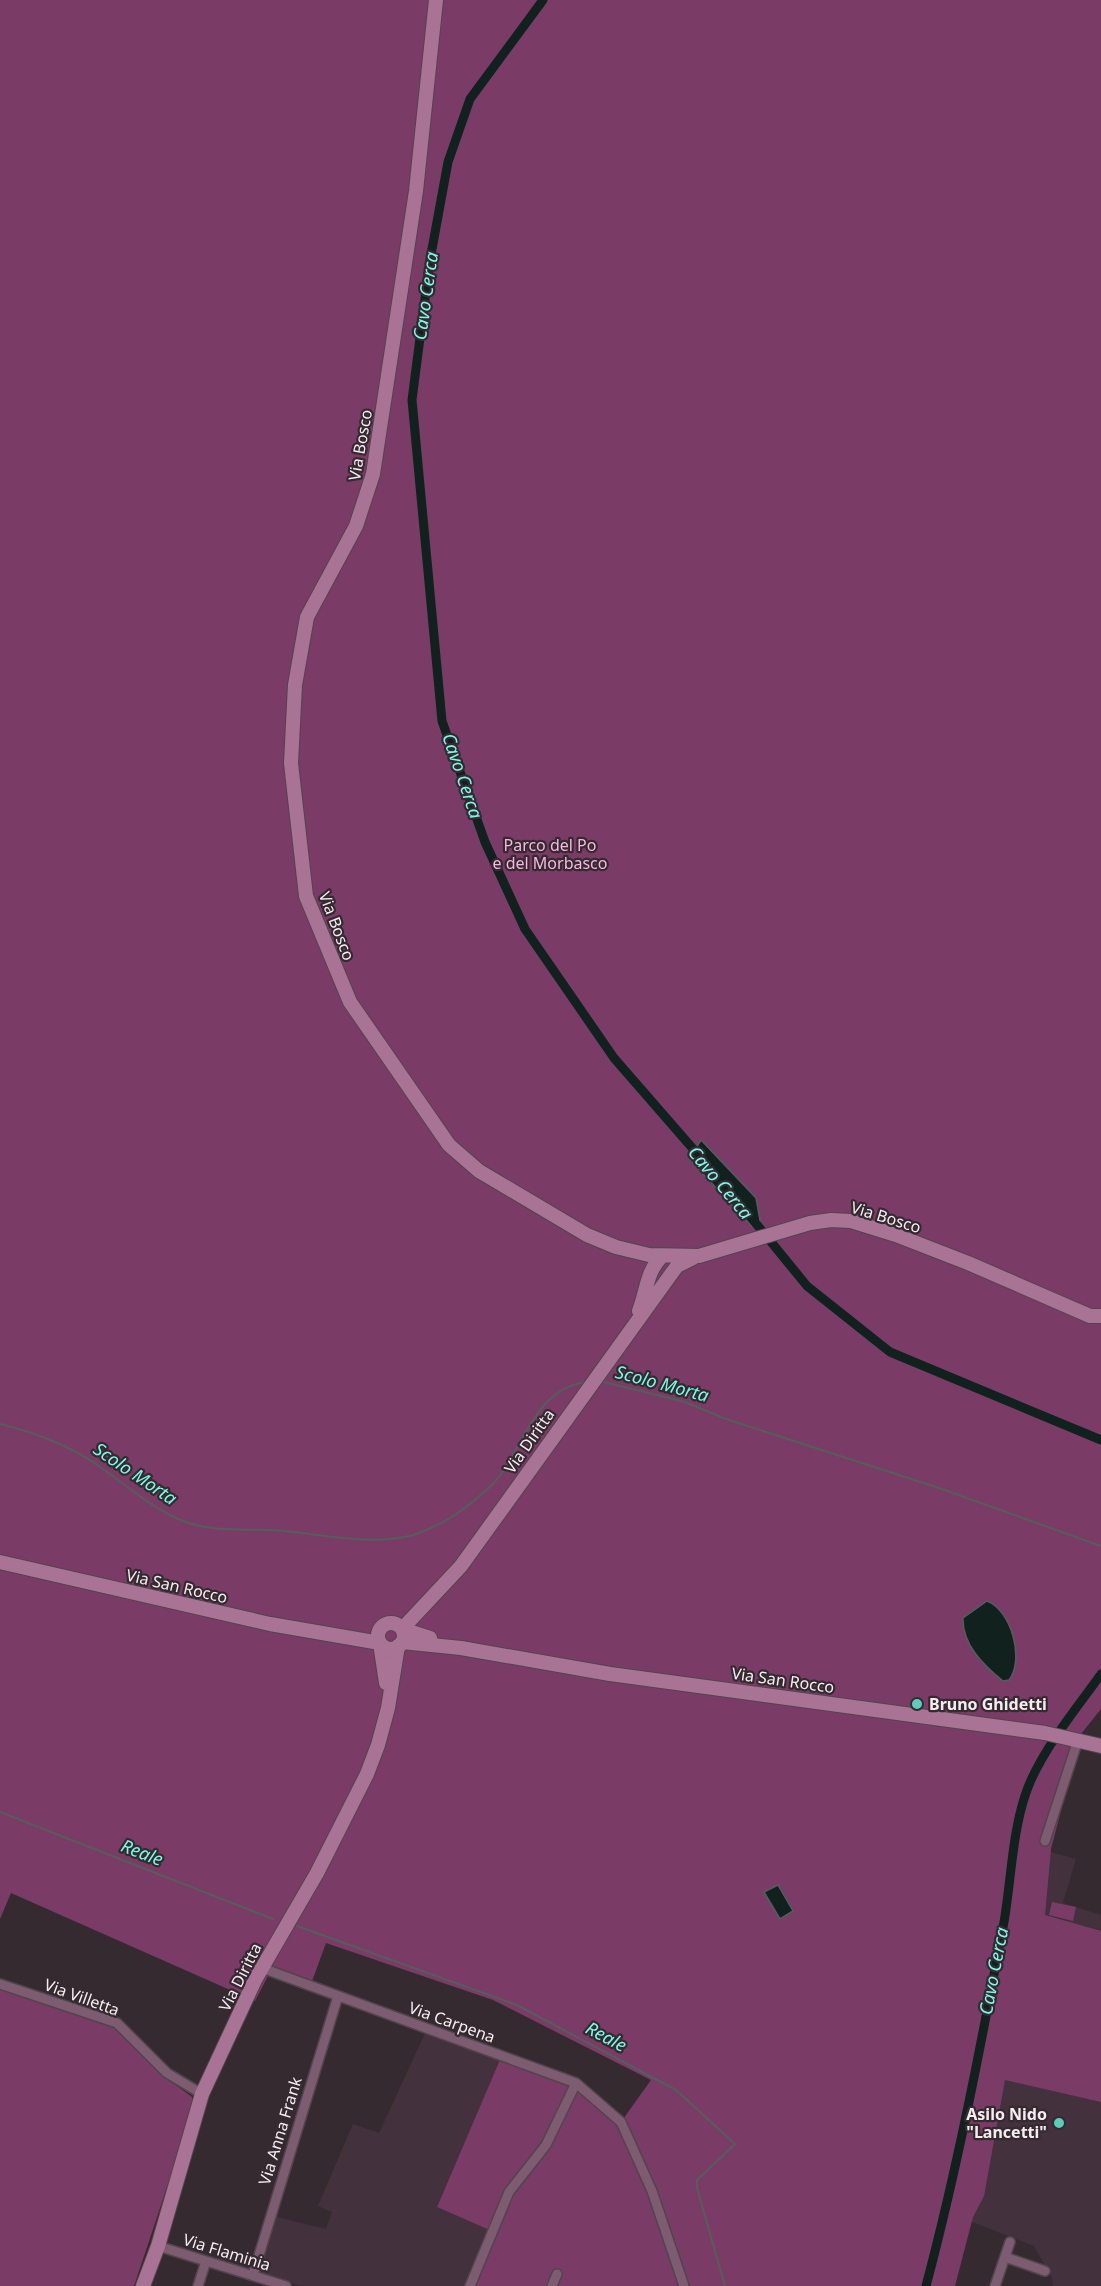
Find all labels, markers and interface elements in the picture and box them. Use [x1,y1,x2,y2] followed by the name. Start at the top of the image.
[407,250,443,341] water label: Cavo Cerca
[343,408,377,482] street label: Via Bosco
[437,730,489,822] water label: Cavo Cerca
[493,834,607,874] park label: Parco del Po e del Morbasco
[314,888,360,964] street label: Via Bosco
[683,1141,758,1224] water label: Cavo Cerca
[848,1196,924,1238] street label: Via Bosco
[613,1359,711,1407] water label: Scolo Morta
[499,1404,559,1478] street label: Via Diritta
[89,1437,182,1510] water label: Scolo Morta
[124,1564,230,1608] street label: Via San Rocco
[730,1662,836,1698] street label: Via San Rocco
[929,1693,1047,1715] place label: Bruno Ghidetti
[910,1697,924,1711] marker: Bruno Ghidetti
[118,1833,167,1871] water label: Reale
[973,1925,1013,2017] water label: Cavo Cerca
[213,1939,267,2015] street label: Via Diritta
[41,1973,123,2021] street label: Via Villetta
[406,1996,498,2048] street label: Via Carpena
[582,2015,631,2057] water label: Reale
[253,2074,307,2188] street label: Via Anna Frank
[966,2103,1047,2143] place label: Asilo Nido "Lancetti"
[1052,2116,1066,2130] marker: Asilo Nido "Lancetti"
[181,2228,273,2276] street label: Via Flaminia

